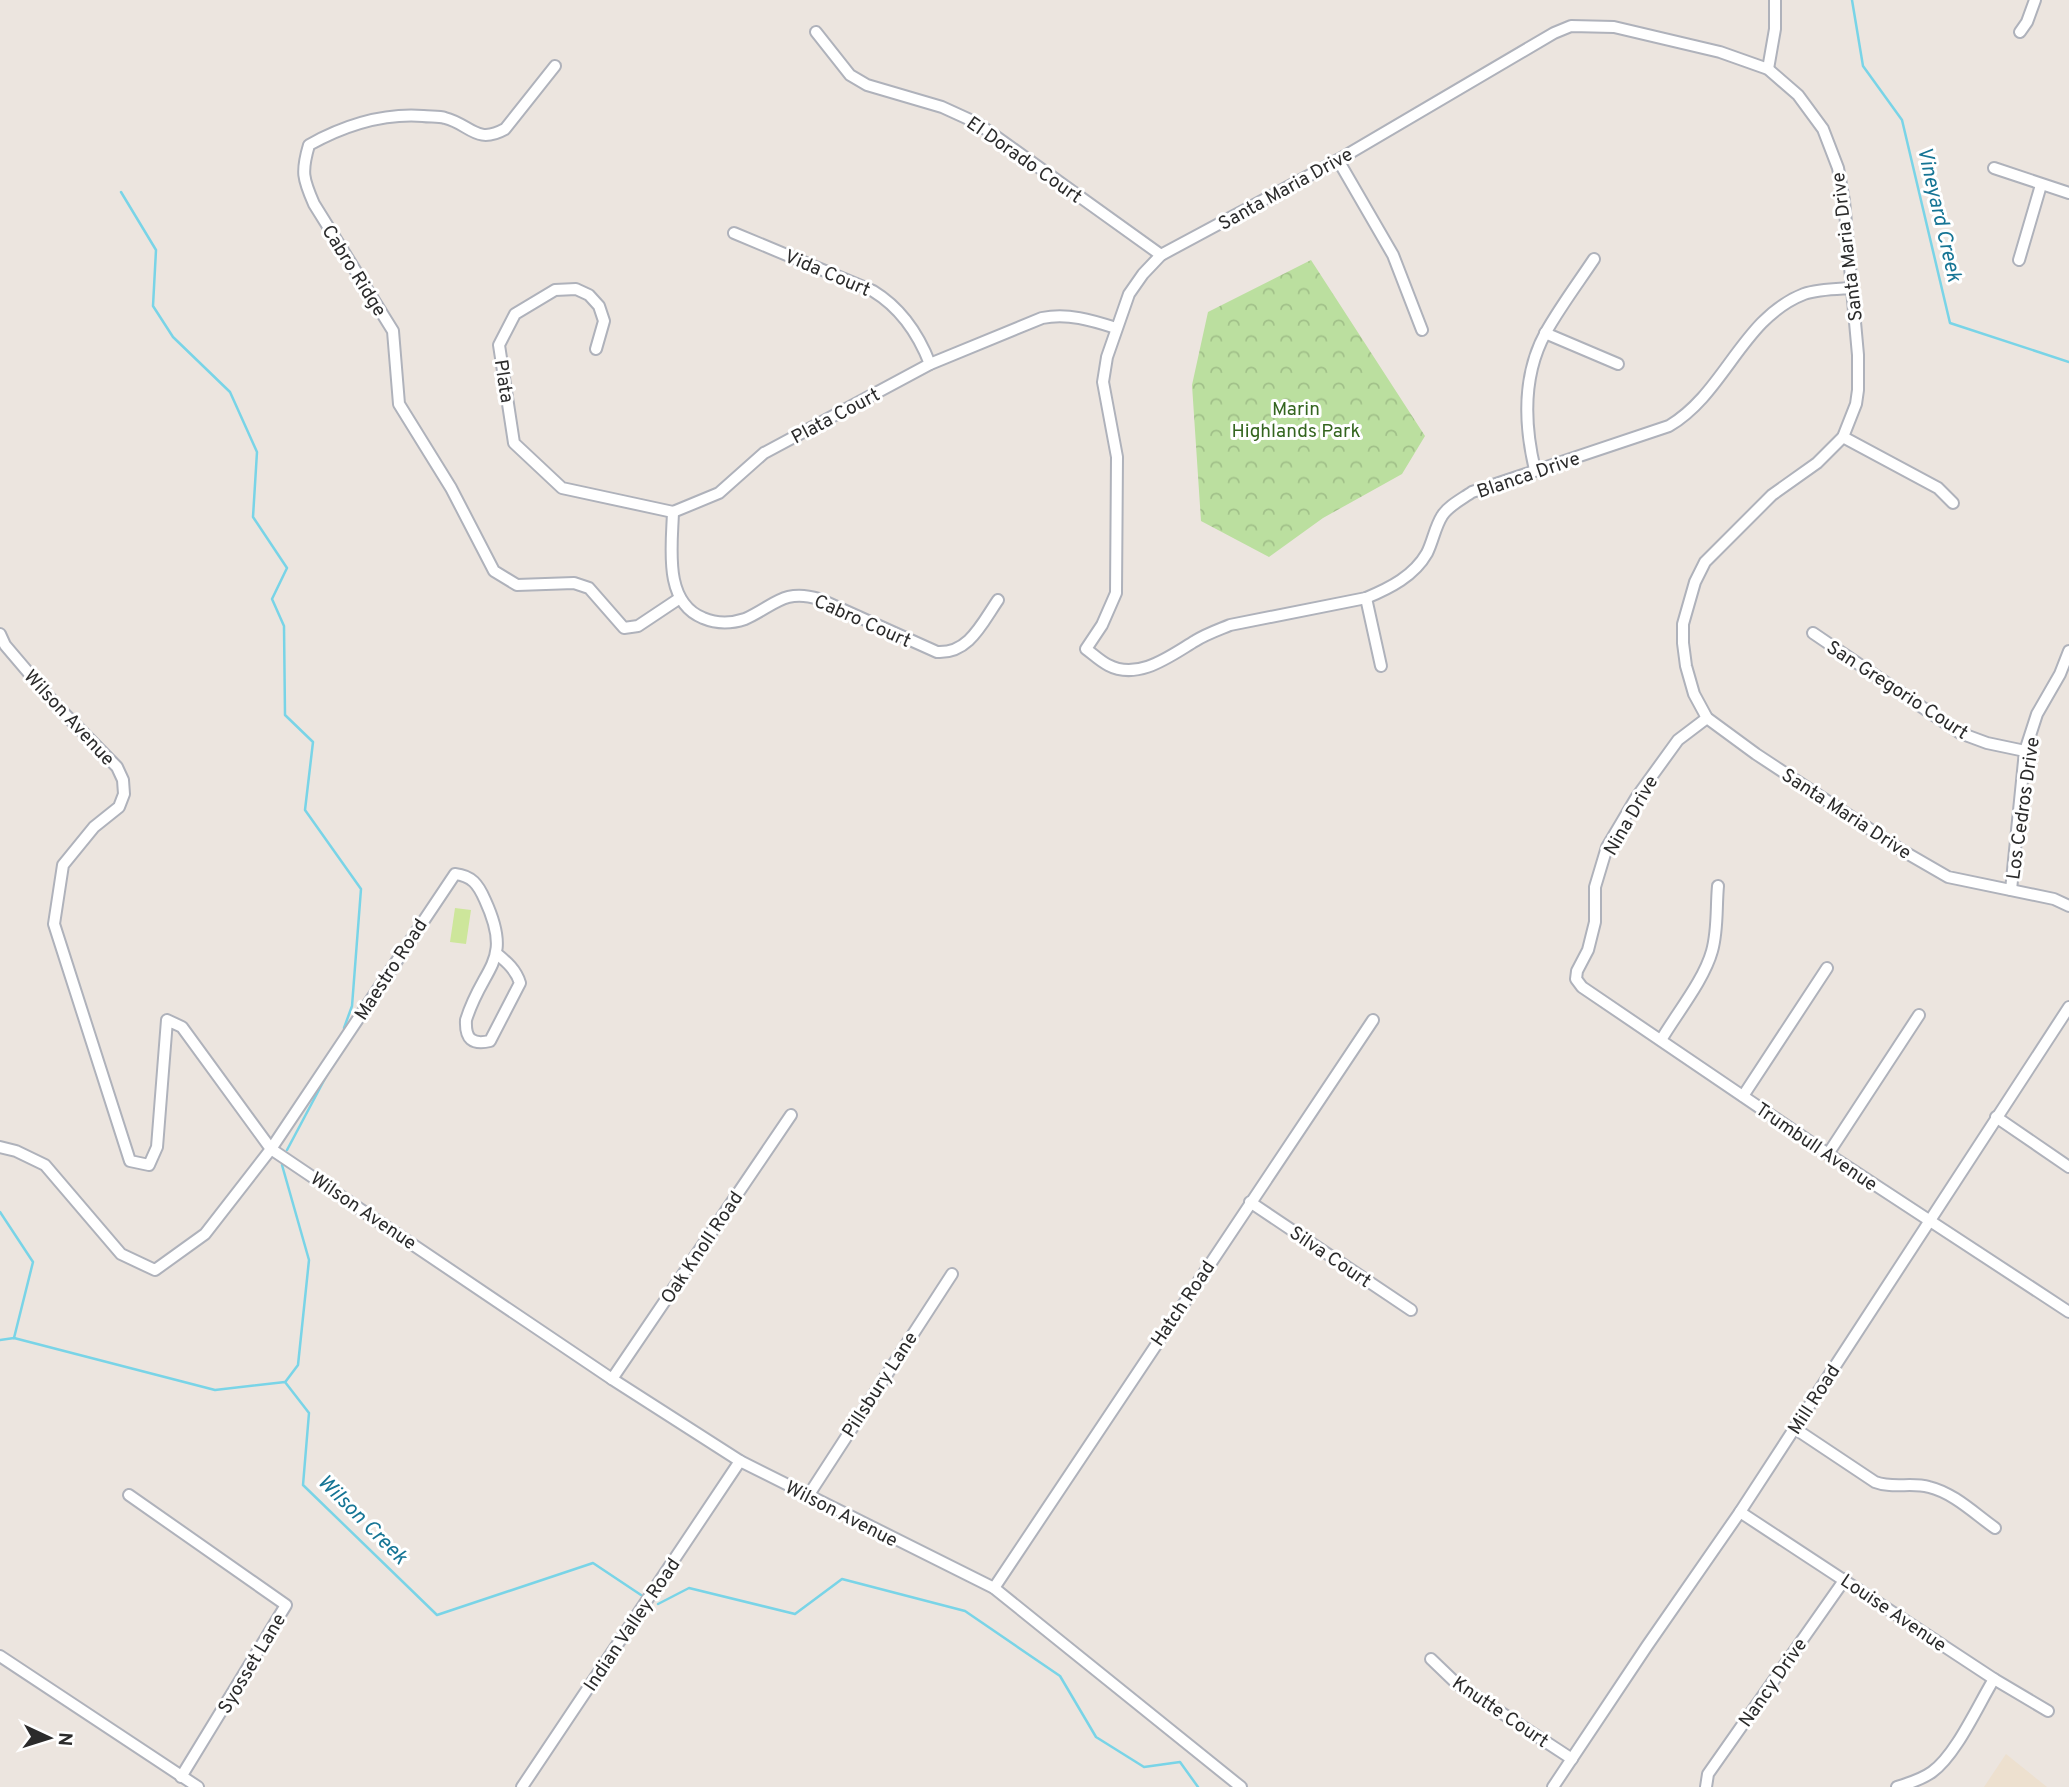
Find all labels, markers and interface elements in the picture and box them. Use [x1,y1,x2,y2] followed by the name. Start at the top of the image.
[961,112,1086,209] street label: El Dorado Court
[1215,143,1357,237] street label: Santa Maria Drive
[1910,144,1967,285] water label: Vineyard Creek
[1827,171,1869,323] street label: Santa Maria Drive
[316,221,391,321] street label: Cabro Ridge
[781,245,874,303] street label: Vida Court
[488,358,518,405] street label: Plata
[788,383,884,450] street label: Plata Court
[1232,398,1361,444] park label: Marin Highlands Park
[1474,447,1583,505] street label: Blanca Drive
[810,590,914,654] street label: Cabro Court
[1821,636,1972,745] street label: San Gregorio Court
[18,665,119,771] street label: Wilson Avenue
[2002,735,2046,881] street label: Los Cedros Drive
[1776,764,1915,866] street label: Santa Maria Drive
[1599,772,1664,860] street label: Nina Drive
[350,915,433,1025] street label: Maestro Road
[1750,1098,1881,1197] street label: Trumbull Avenue
[305,1167,421,1256] street label: Wilson Avenue
[656,1187,749,1309] street label: Oak Knoll Road
[1284,1222,1375,1294] street label: Silva Court
[1146,1257,1221,1351] street label: Hatch Road
[838,1328,924,1443] street label: Pillsbury Lane
[1783,1361,1846,1440] street label: Mill Road
[311,1469,413,1571] water label: Wilson Creek
[781,1476,901,1553] street label: Wilson Avenue
[579,1554,686,1696] street label: Indian Valley Road
[1835,1569,1951,1658] street label: Louise Avenue
[213,1610,292,1719] street label: Syosset Lane
[1734,1634,1813,1732] street label: Nancy Drive
[1447,1672,1553,1754] street label: Knutte Court
[14,1703,84,1773] north arrow
[52,1731,76,1747] text: N

